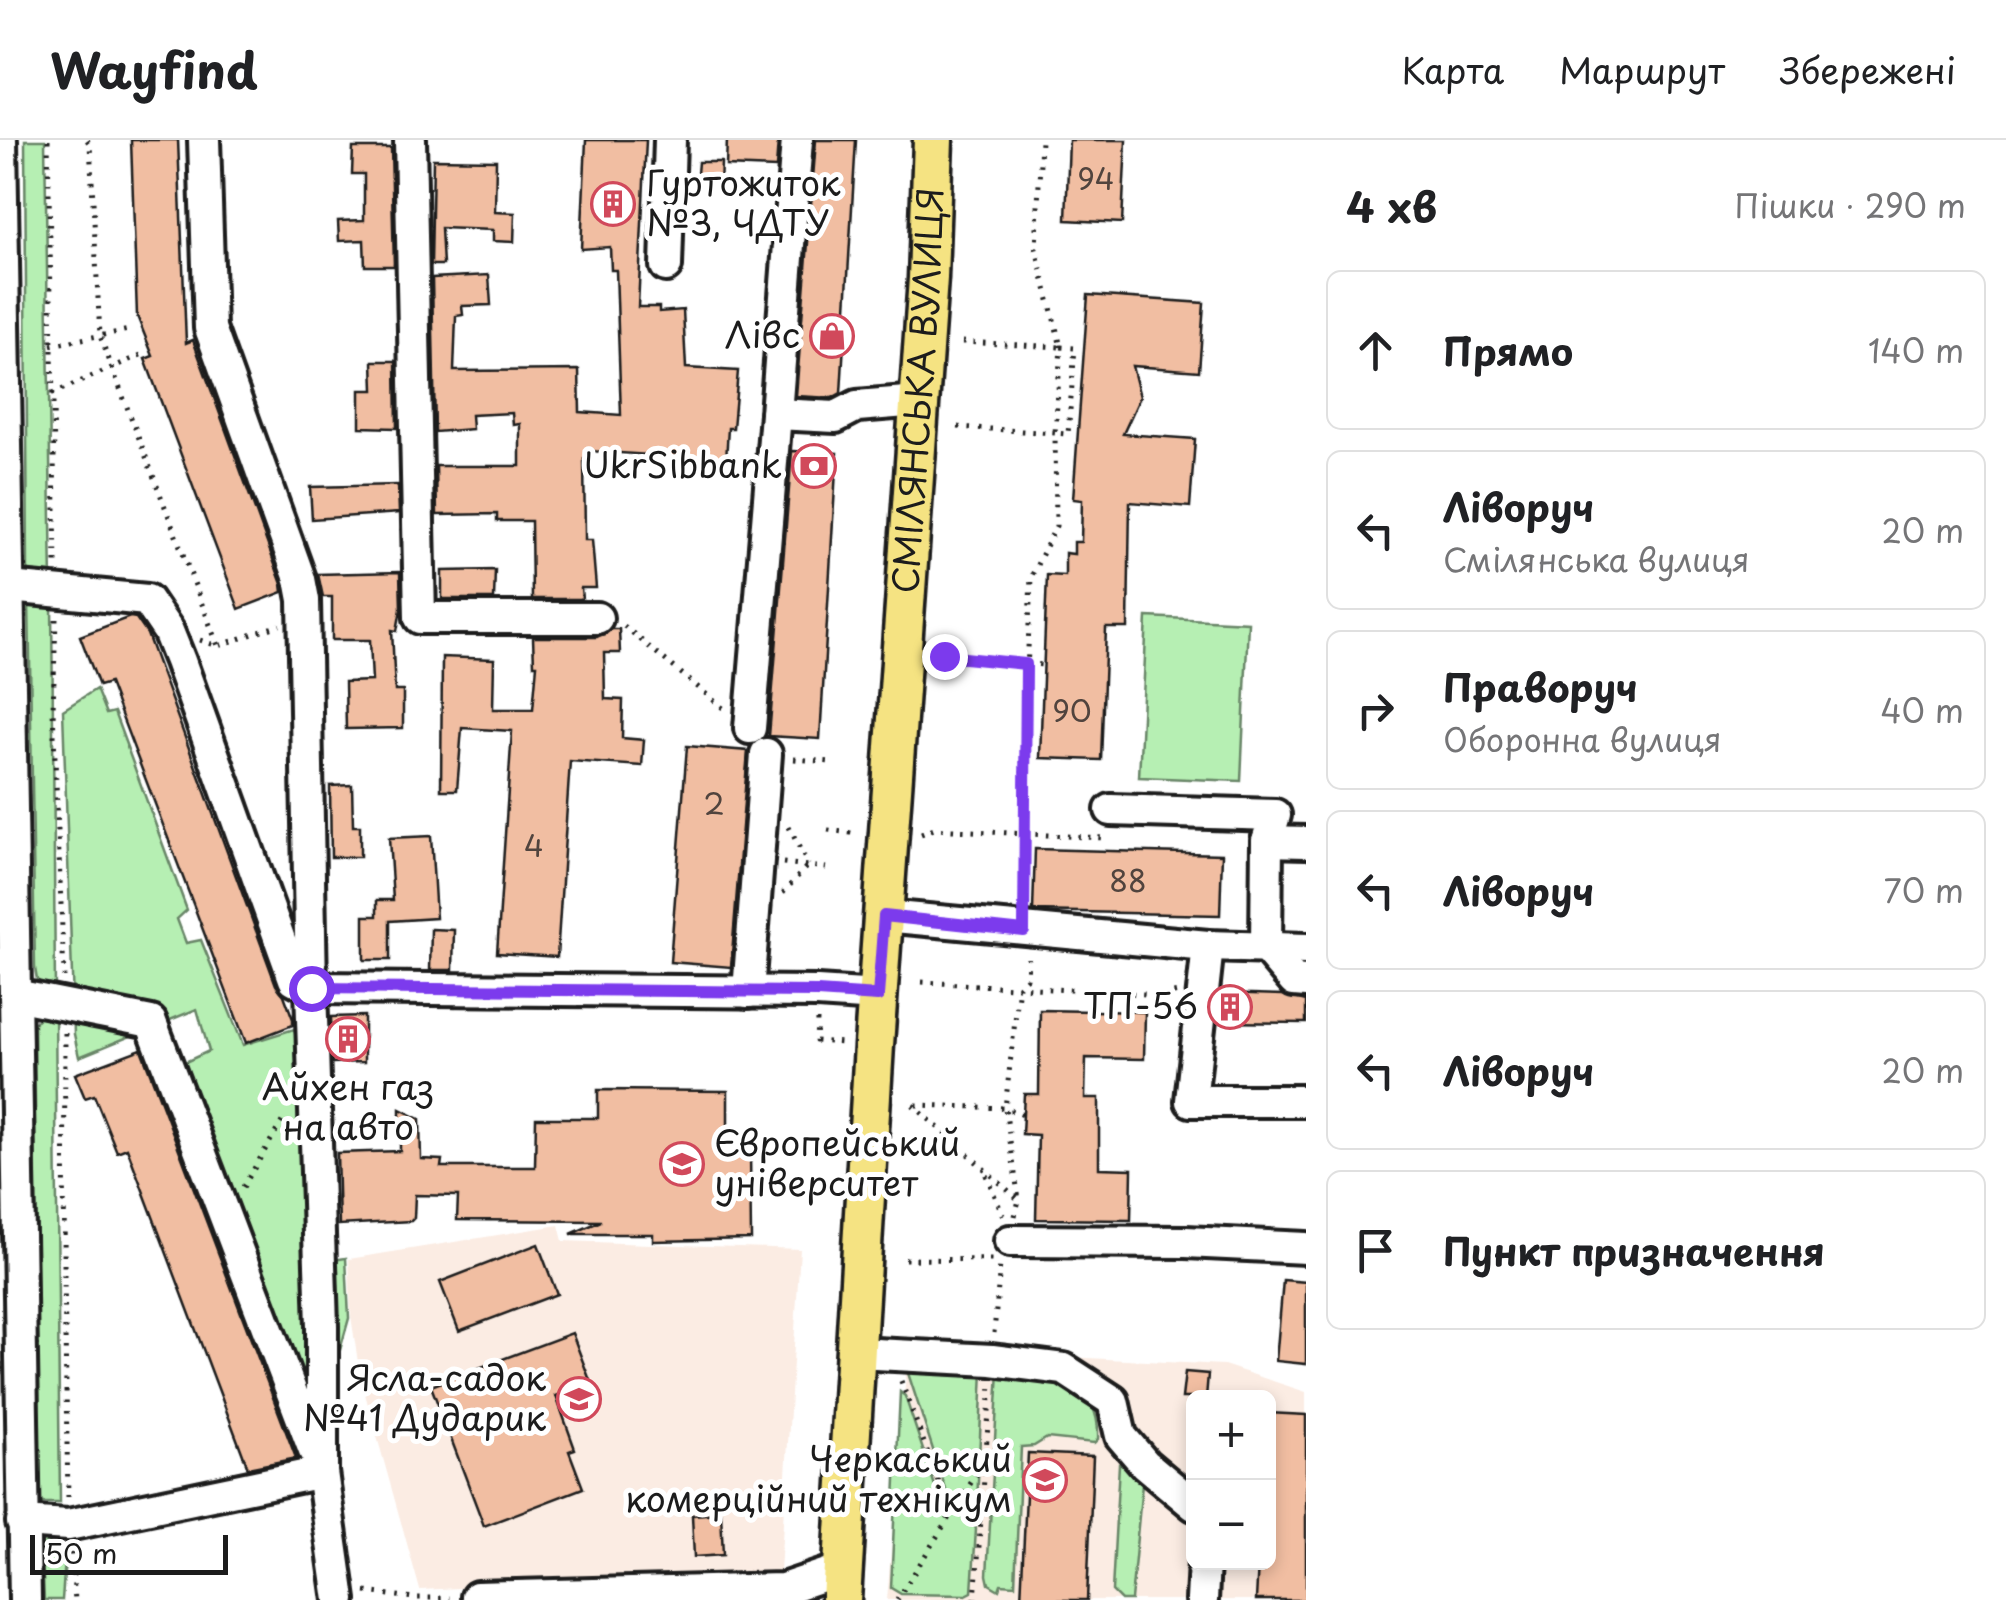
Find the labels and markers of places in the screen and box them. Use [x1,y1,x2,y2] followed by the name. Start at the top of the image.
[646,155,841,248] place label: Гуртожиток №3, ЧДТУ
[590,181,636,227] building icon: Гуртожиток №3, ЧДТУ
[725,307,800,360] place label: Лівс
[809,313,855,359] shop icon: Лівс
[583,437,782,490] place label: UkrSibbank
[791,443,837,489] bank icon: UkrSibbank
[1083,978,1198,1031] place label: ТП-56
[1207,984,1253,1030] building icon: ТП-56
[325,1016,371,1062] building icon: Айхен газ на авто
[262,1059,434,1152] place label: Айхен газ на авто
[714,1115,960,1208] place label: Європейський університет
[659,1141,705,1187] school or university icon: Європейський університет
[303,1350,546,1443] place label: Ясла-садок №41 Дударик
[556,1376,602,1422] school or university icon: Ясла-садок №41 Дударик
[625,1431,1012,1524] place label: Черкаський комерційний технікум
[1022,1457,1068,1503] school or university icon: Черкаський комерційний технікум

